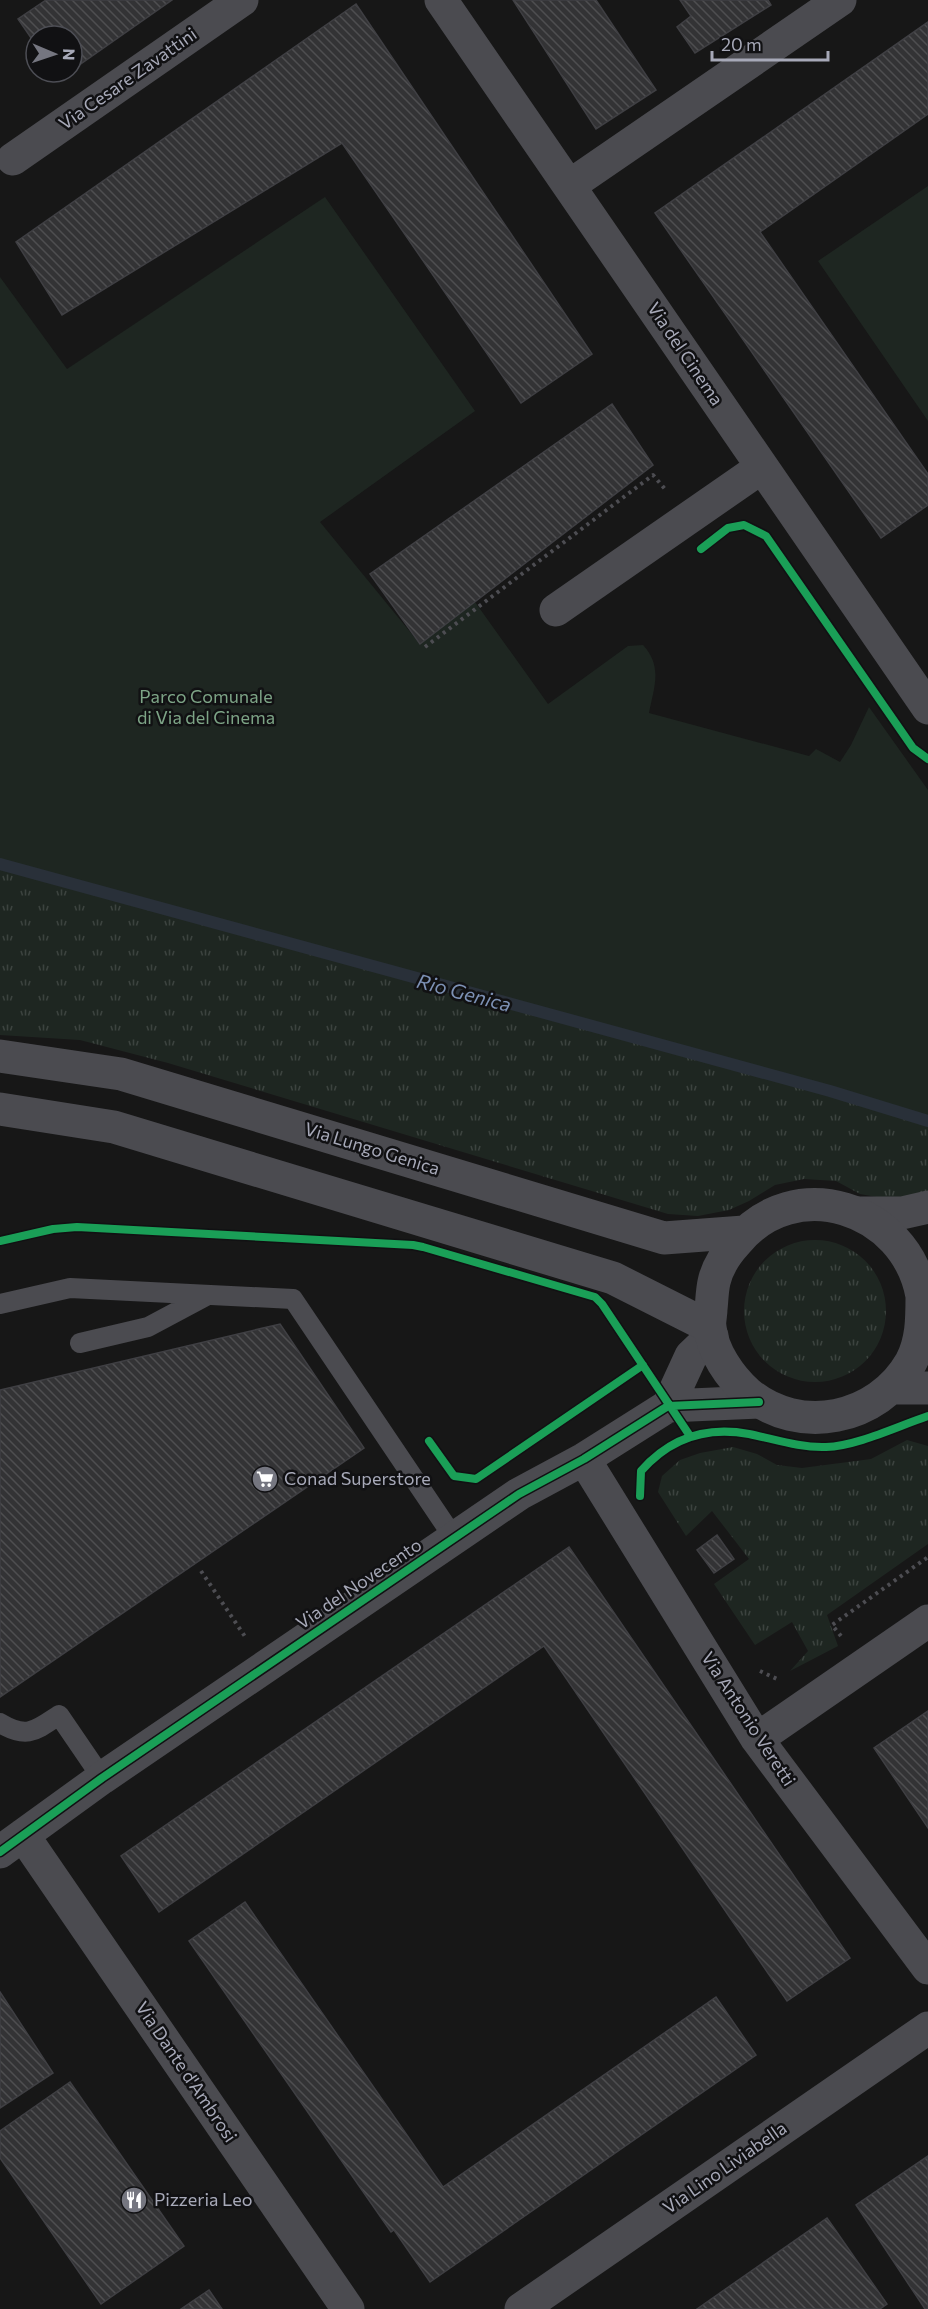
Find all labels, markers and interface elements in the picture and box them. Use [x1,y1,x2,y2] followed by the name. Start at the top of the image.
[54,22,201,134] street label: Via Cesare Zavattini
[24,24,84,84] north arrow
[712,24,828,62] scale bar
[721,33,762,55] text: 20 m
[60,48,79,61] text: N
[643,298,728,409] street label: Via del Cinema
[137,685,275,728] park label: Parco Comunale di Via del Cinema
[415,968,514,1016] water label: Rio Genica
[302,1117,443,1179] street label: Via Lungo Genica
[250,1464,280,1494] supermarket icon: Conad Superstore
[284,1467,431,1489] place label: Conad Superstore
[291,1533,425,1633] street label: Via del Novecento
[697,1647,801,1790] street label: Via Antonio Veretti
[132,1997,242,2146] street label: Via Dante d'Ambrosi
[658,2116,791,2218] street label: Via Lino Liviabella
[119,2185,149,2215] restaurant icon: Pizzeria Leo
[154,2188,253,2210] place label: Pizzeria Leo

